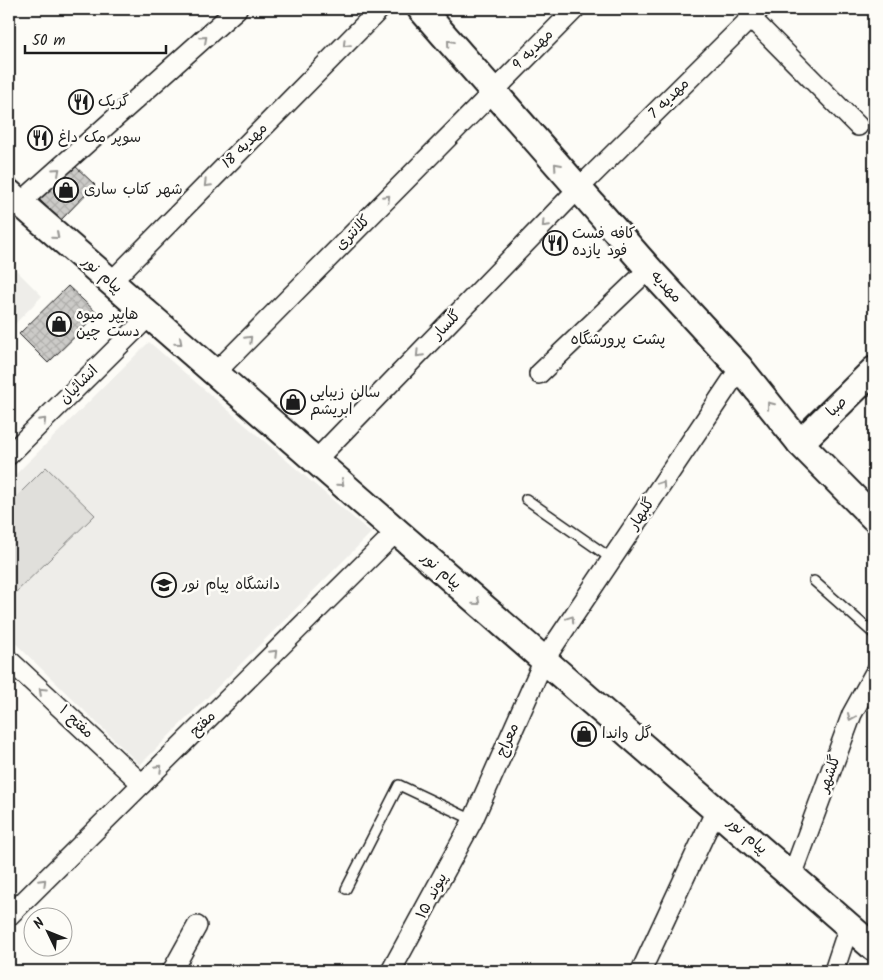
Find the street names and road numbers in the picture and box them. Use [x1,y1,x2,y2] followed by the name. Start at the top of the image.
[507,24,559,76] street label: مهدیه 9
[643,73,695,125] street label: مهدیه 7
[216,117,274,175] street label: مهدیه 18
[330,210,376,256] street label: کلانتری
[76,250,128,300] street label: پیام نور
[644,265,688,309] street label: مهدیه
[426,305,467,346] street label: گلسار
[54,360,104,410] street label: انشائیان
[821,391,853,423] street label: صبا
[622,493,661,536] street label: گلبهار
[415,546,467,596] street label: پیام نور
[53,699,99,745] street label: مفتح ۱
[184,705,222,743] street label: مفتح
[490,719,526,761] street label: معراج
[812,752,848,797] street label: گلشهر
[721,811,773,861] street label: پیام نور
[410,869,454,923] street label: پیوند ۱۵

